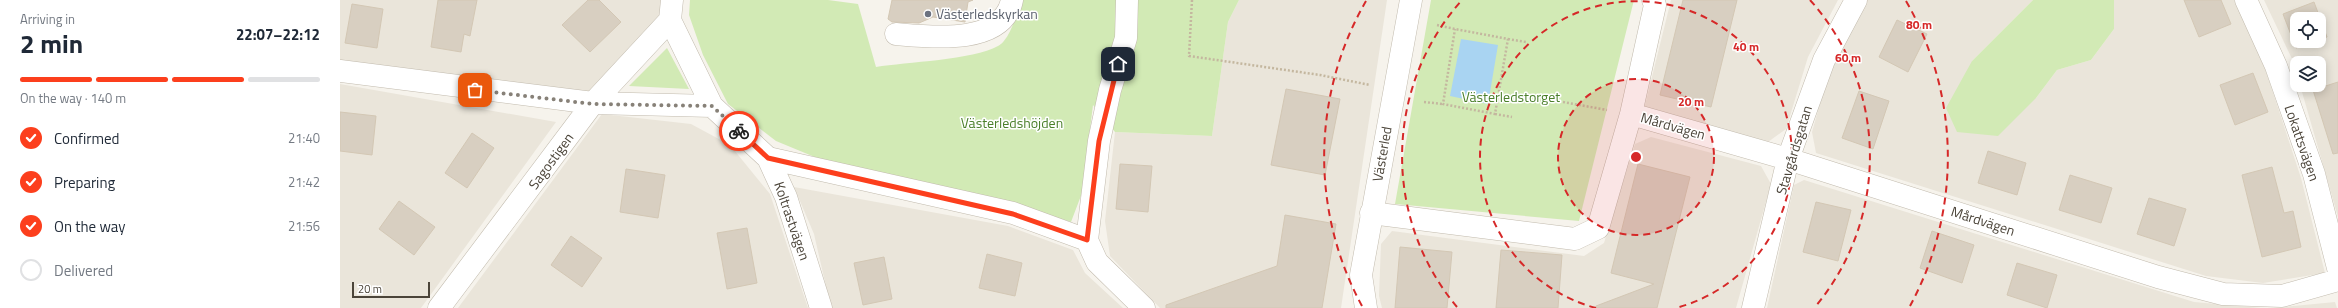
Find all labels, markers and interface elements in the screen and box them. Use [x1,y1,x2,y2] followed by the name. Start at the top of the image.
[936,3,1038,24] place label: Västerledskyrkan
[20,9,75,29] text: Arriving in
[923,9,933,19] marker: Västerledskyrkan
[2290,12,2326,92] map controls
[2290,12,2326,48] button: locate
[1906,15,1932,34] text: 80 m
[236,23,320,46] text: 22:07–22:12
[20,24,83,63] text: 2 min
[1733,37,1759,56] text: 40 m
[1101,47,1135,81] pin
[1835,48,1861,67] text: 60 m
[1107,53,1129,75] icon: home
[2290,56,2326,92] button: layers
[458,73,492,107] pin
[464,79,486,101] icon: bag
[1462,86,1560,107] park label: Västerledstorget
[20,88,126,108] text: On the way · 140 m
[1678,92,1704,111] text: 20 m
[2280,102,2325,184] street label: Lokattsvägen
[1770,103,1817,197] street label: Stavgårdsgatan
[1638,106,1708,145] street label: Mårdvägen
[719,111,759,151] courier
[961,112,1063,133] park label: Västerledshöjden
[728,120,750,142] icon: bike
[1366,125,1397,183] street label: Västerled
[20,127,42,149] icon: check
[54,127,119,150] text: Confirmed
[288,128,320,148] text: 21:40
[523,128,578,193] street label: Sagostigen
[1629,150,1643,164] centre of rings
[20,171,42,193] icon: check
[54,171,115,194] text: Preparing
[288,172,320,192] text: 21:42
[769,179,816,263] street label: Koltrastvägen
[1948,200,2018,241] street label: Mårdvägen
[20,215,42,237] icon: check
[54,215,126,238] text: On the way
[288,216,320,236] text: 21:56
[54,259,113,282] text: Delivered
[352,280,430,299] scale bar
[358,281,382,297] text: 20 m

